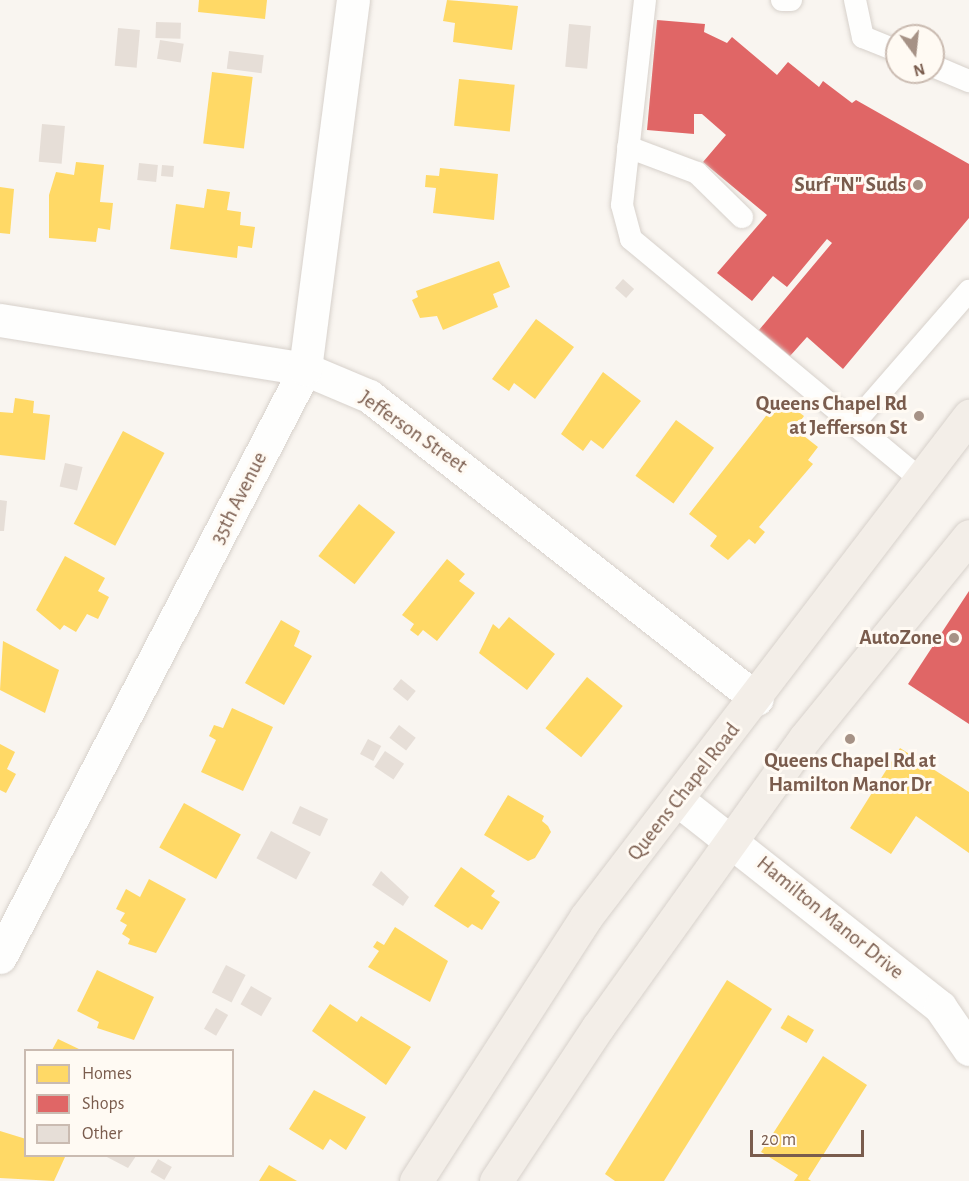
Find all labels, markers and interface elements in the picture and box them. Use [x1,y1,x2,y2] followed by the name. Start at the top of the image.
[885,24,945,84] north arrow
[912,60,927,79] text: N
[794,172,906,198] place label: Surf "N" Suds
[911,178,925,192] marker: Surf "N" Suds
[354,385,472,479] street label: Jefferson Street
[756,391,907,441] place label: Queens Chapel Rd at Jefferson St
[912,409,926,423] marker: Queens Chapel Rd at Jefferson St
[205,448,273,548] street label: 35th Avenue
[859,625,942,651] place label: AutoZone
[947,631,961,645] marker: AutoZone
[622,718,746,866] street label: Queens Chapel Road
[843,732,857,746] marker: Queens Chapel Rd at Hamilton Manor Dr
[764,748,936,798] place label: Queens Chapel Rd at Hamilton Manor Dr
[751,851,909,985] street label: Hamilton Manor Drive
[24,1049,234,1157] legend
[82,1065,132,1083] text: Homes
[82,1095,124,1113] text: Shops
[753,1118,867,1156] scale bar
[82,1125,123,1143] text: Other
[761,1131,796,1149] text: 20 m

